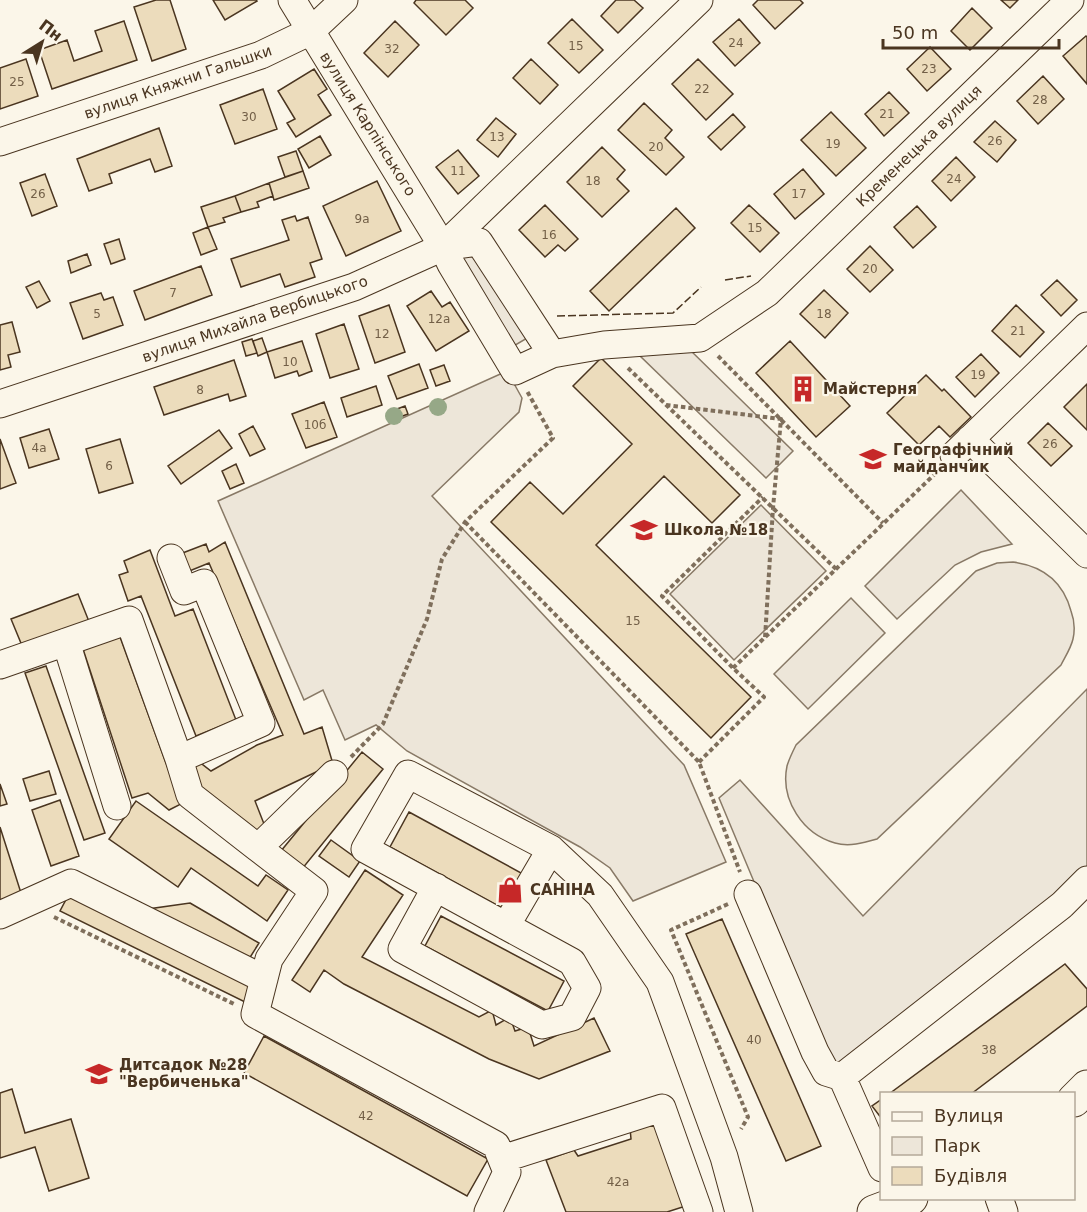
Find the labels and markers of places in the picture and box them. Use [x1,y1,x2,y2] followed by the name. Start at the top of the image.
[788,374,818,404] building icon: Майстерня
[823,380,917,398] place label: Майстерня
[893,441,1013,476] place label: Географічний майданчик
[858,444,888,474] school or university icon: Географічний майданчик
[629,515,659,545] school or university icon: Школа №18
[664,521,768,539] place label: Школа №18
[495,875,525,905] shop icon: САНІНА
[530,881,595,899] place label: САНІНА
[119,1056,249,1091] place label: Дитсадок №28 "Вербиченька"
[84,1059,114,1089] school or university icon: Дитсадок №28 "Вербиченька"

